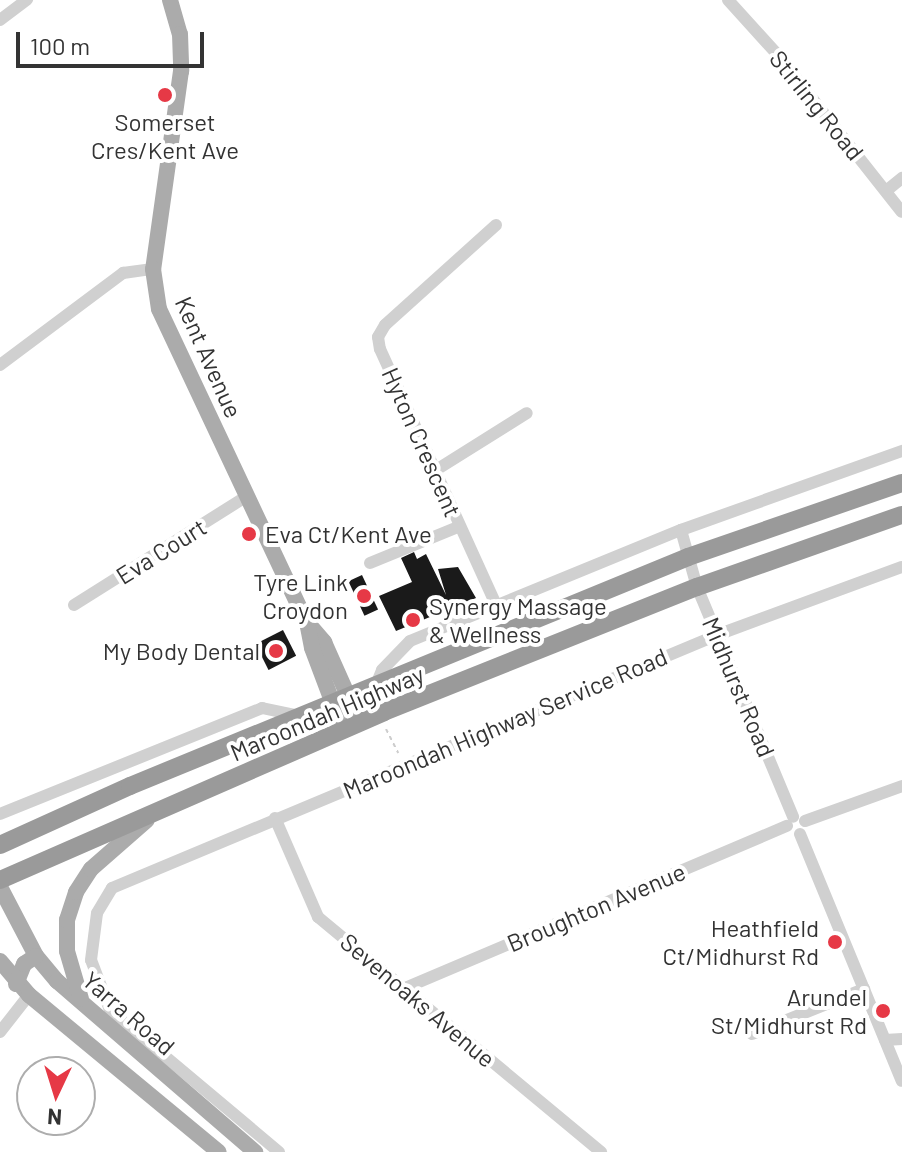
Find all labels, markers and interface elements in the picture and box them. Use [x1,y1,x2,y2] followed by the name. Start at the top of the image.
[20,16,208,66] scale bar
[30,31,90,60] text: 100 m
[764,44,870,166] street label: Stirling Road
[156,86,174,104] marker: Somerset Cres/Kent Ave
[91,108,239,164] place label: Somerset Cres/Kent Ave
[169,292,249,422] street label: Kent Avenue
[376,363,468,521] street label: Hyton Crescent
[111,512,211,590] street label: Eva Court
[265,520,432,548] place label: Eva Ct/Kent Ave
[240,525,258,543] marker: Eva Ct/Kent Ave
[253,568,348,624] place label: Tyre Link Croydon
[355,587,373,605] marker: Tyre Link Croydon
[429,592,607,648] place label: Synergy Massage & Wellness
[404,611,422,629] marker: Synergy Massage & Wellness
[697,613,781,761] street label: Midhurst Road
[103,637,260,665] place label: My Body Dental
[267,642,285,660] marker: My Body Dental
[339,642,671,804] street label: Maroondah Highway Service Road
[226,659,428,767] street label: Maroondah Highway
[503,856,689,958] street label: Broughton Avenue
[662,914,819,970] place label: Heathfield Ct/Midhurst Rd
[335,927,501,1073] street label: Sevenoaks Avenue
[826,933,844,951] marker: Heathfield Ct/Midhurst Rd
[77,965,181,1061] street label: Yarra Road
[711,983,867,1039] place label: Arundel St/Midhurst Rd
[874,1002,892,1020] marker: Arundel St/Midhurst Rd
[16,1056,96,1136] north arrow
[46,1104,63,1131] text: N

